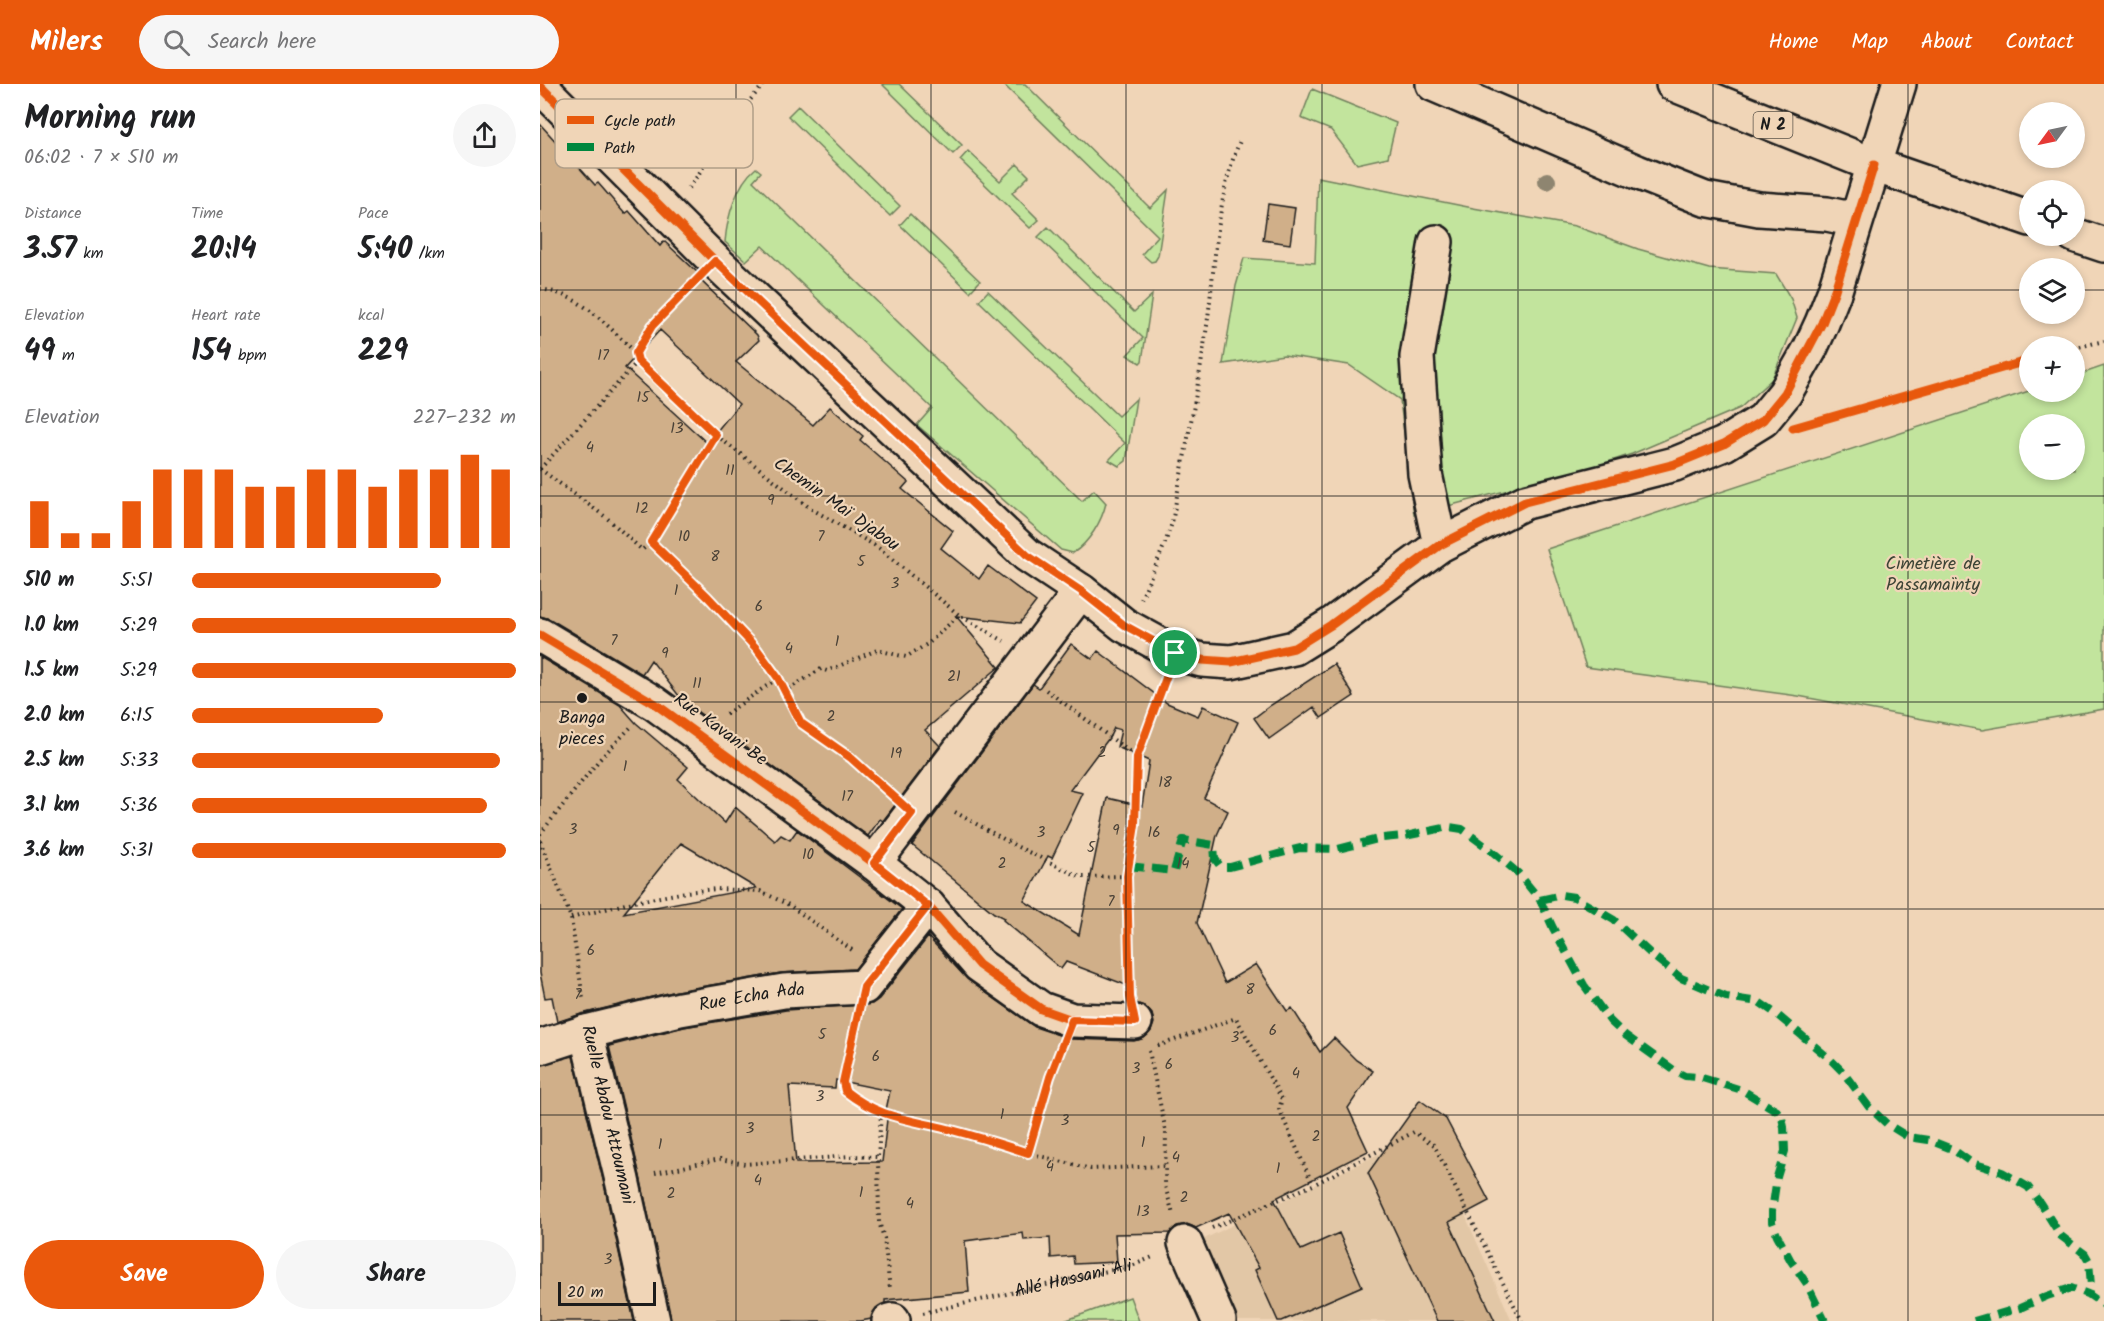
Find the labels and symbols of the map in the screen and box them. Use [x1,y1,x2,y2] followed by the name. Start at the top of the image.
[555,99,753,168] legend
[2019,102,2085,168] north arrow
[604,109,676,134] text: Cycle path
[1754,112,1792,138] road number: N 2
[604,136,635,161] text: Path
[597,344,610,368] house number: 17
[637,386,650,410] house number: 15
[670,417,684,441] house number: 13
[586,436,594,460] house number: 4
[767,450,906,560] street label: Chemin Maï Djabou
[725,459,735,483] house number: 11
[767,489,775,513] house number: 9
[635,497,649,521] house number: 12
[678,525,691,549] house number: 10
[818,525,826,549] house number: 7
[710,545,720,569] house number: 8
[857,550,866,574] house number: 5
[1886,550,1981,600] park label: Cimetière de Passamaïnty
[891,572,900,596] house number: 3
[674,579,679,603] house number: 1
[755,595,763,619] house number: 6
[1149,627,1200,678] pin
[611,629,619,653] house number: 7
[835,630,840,654] house number: 1
[785,637,793,661] house number: 4
[661,642,669,666] house number: 9
[947,665,961,689] house number: 21
[692,672,702,696] house number: 11
[667,686,773,774] street label: Rue Kavani Be
[575,691,589,705] marker: Banga pieces
[559,704,605,754] place label: Banga pieces
[827,705,835,729] house number: 2
[1098,741,1106,765] house number: 2
[890,742,903,766] house number: 19
[623,755,628,779] house number: 1
[1158,771,1173,795] house number: 18
[841,785,854,809] house number: 17
[569,818,578,842] house number: 3
[1112,819,1120,843] house number: 9
[1037,821,1046,845] house number: 3
[1147,821,1161,845] house number: 16
[1087,836,1096,860] house number: 5
[802,843,815,867] house number: 10
[998,852,1006,876] house number: 2
[1177,852,1189,876] house number: 14
[1108,890,1116,914] house number: 7
[587,939,595,963] house number: 6
[697,975,805,1020] street label: Rue Echa Ada
[1245,978,1255,1002] house number: 8
[575,983,583,1007] house number: 7
[1269,1019,1277,1043] house number: 6
[572,1023,642,1208] street label: Ruelle Abdou Attoumani
[818,1023,827,1047] house number: 5
[1231,1026,1240,1050] house number: 3
[872,1045,880,1069] house number: 6
[1165,1053,1173,1077] house number: 6
[1132,1057,1141,1081] house number: 3
[1292,1062,1300,1086] house number: 4
[816,1085,825,1109] house number: 3
[1000,1103,1005,1127] house number: 1
[1061,1109,1070,1133] house number: 3
[746,1117,755,1141] house number: 3
[1312,1125,1320,1149] house number: 2
[1141,1131,1146,1155] house number: 1
[658,1133,663,1157] house number: 1
[1172,1146,1180,1170] house number: 4
[1046,1155,1054,1179] house number: 4
[1276,1157,1281,1181] house number: 1
[754,1169,762,1193] house number: 4
[859,1181,864,1205] house number: 1
[667,1182,675,1206] house number: 2
[1180,1186,1188,1210] house number: 2
[906,1192,914,1216] house number: 4
[1136,1200,1150,1224] house number: 13
[604,1248,613,1272] house number: 3
[1011,1251,1136,1306] street label: Allé Hassani Ali
[558,1279,656,1306] scale bar

